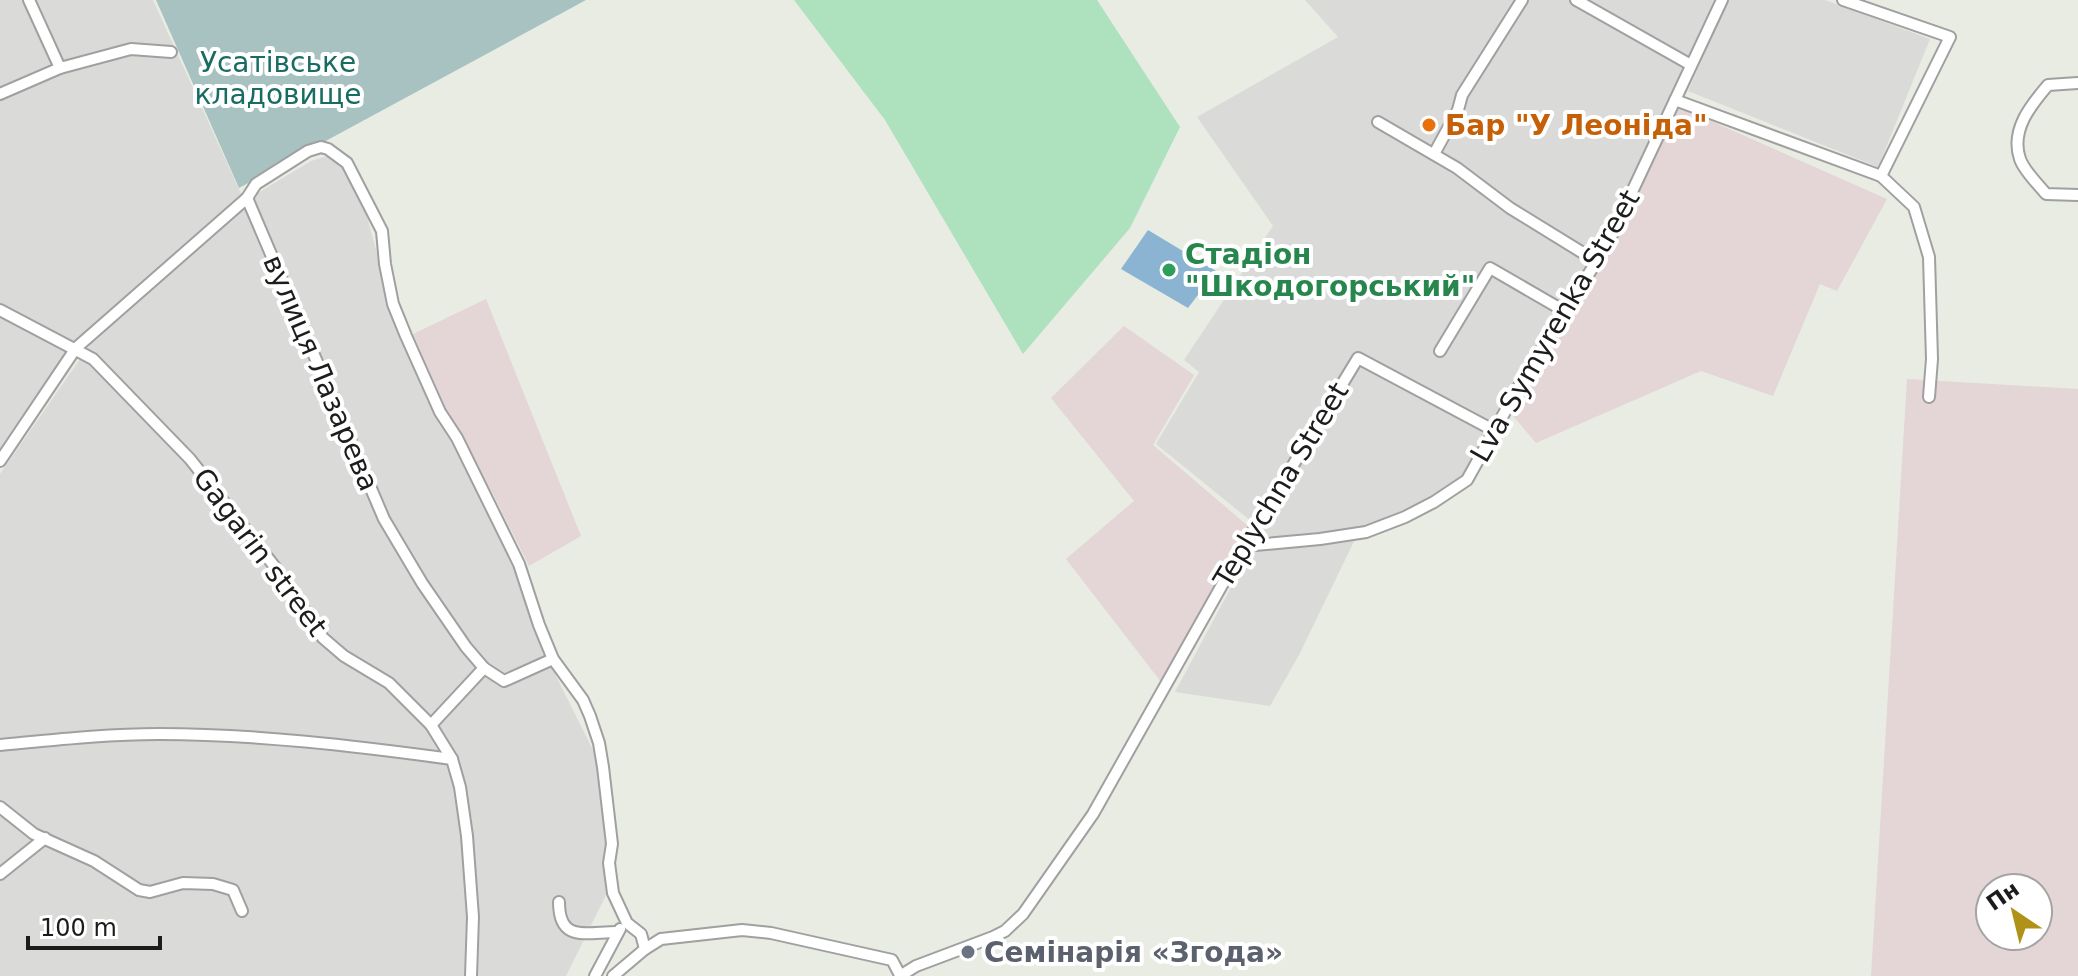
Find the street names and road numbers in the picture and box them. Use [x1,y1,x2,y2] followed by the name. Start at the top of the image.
[1463,184,1647,468] street label: Lva Symyrenka Street
[256,250,386,496] street label: вулиця Лазарева
[1206,376,1355,595] street label: Teplychna Street
[186,462,334,642] street label: Gagarin street

